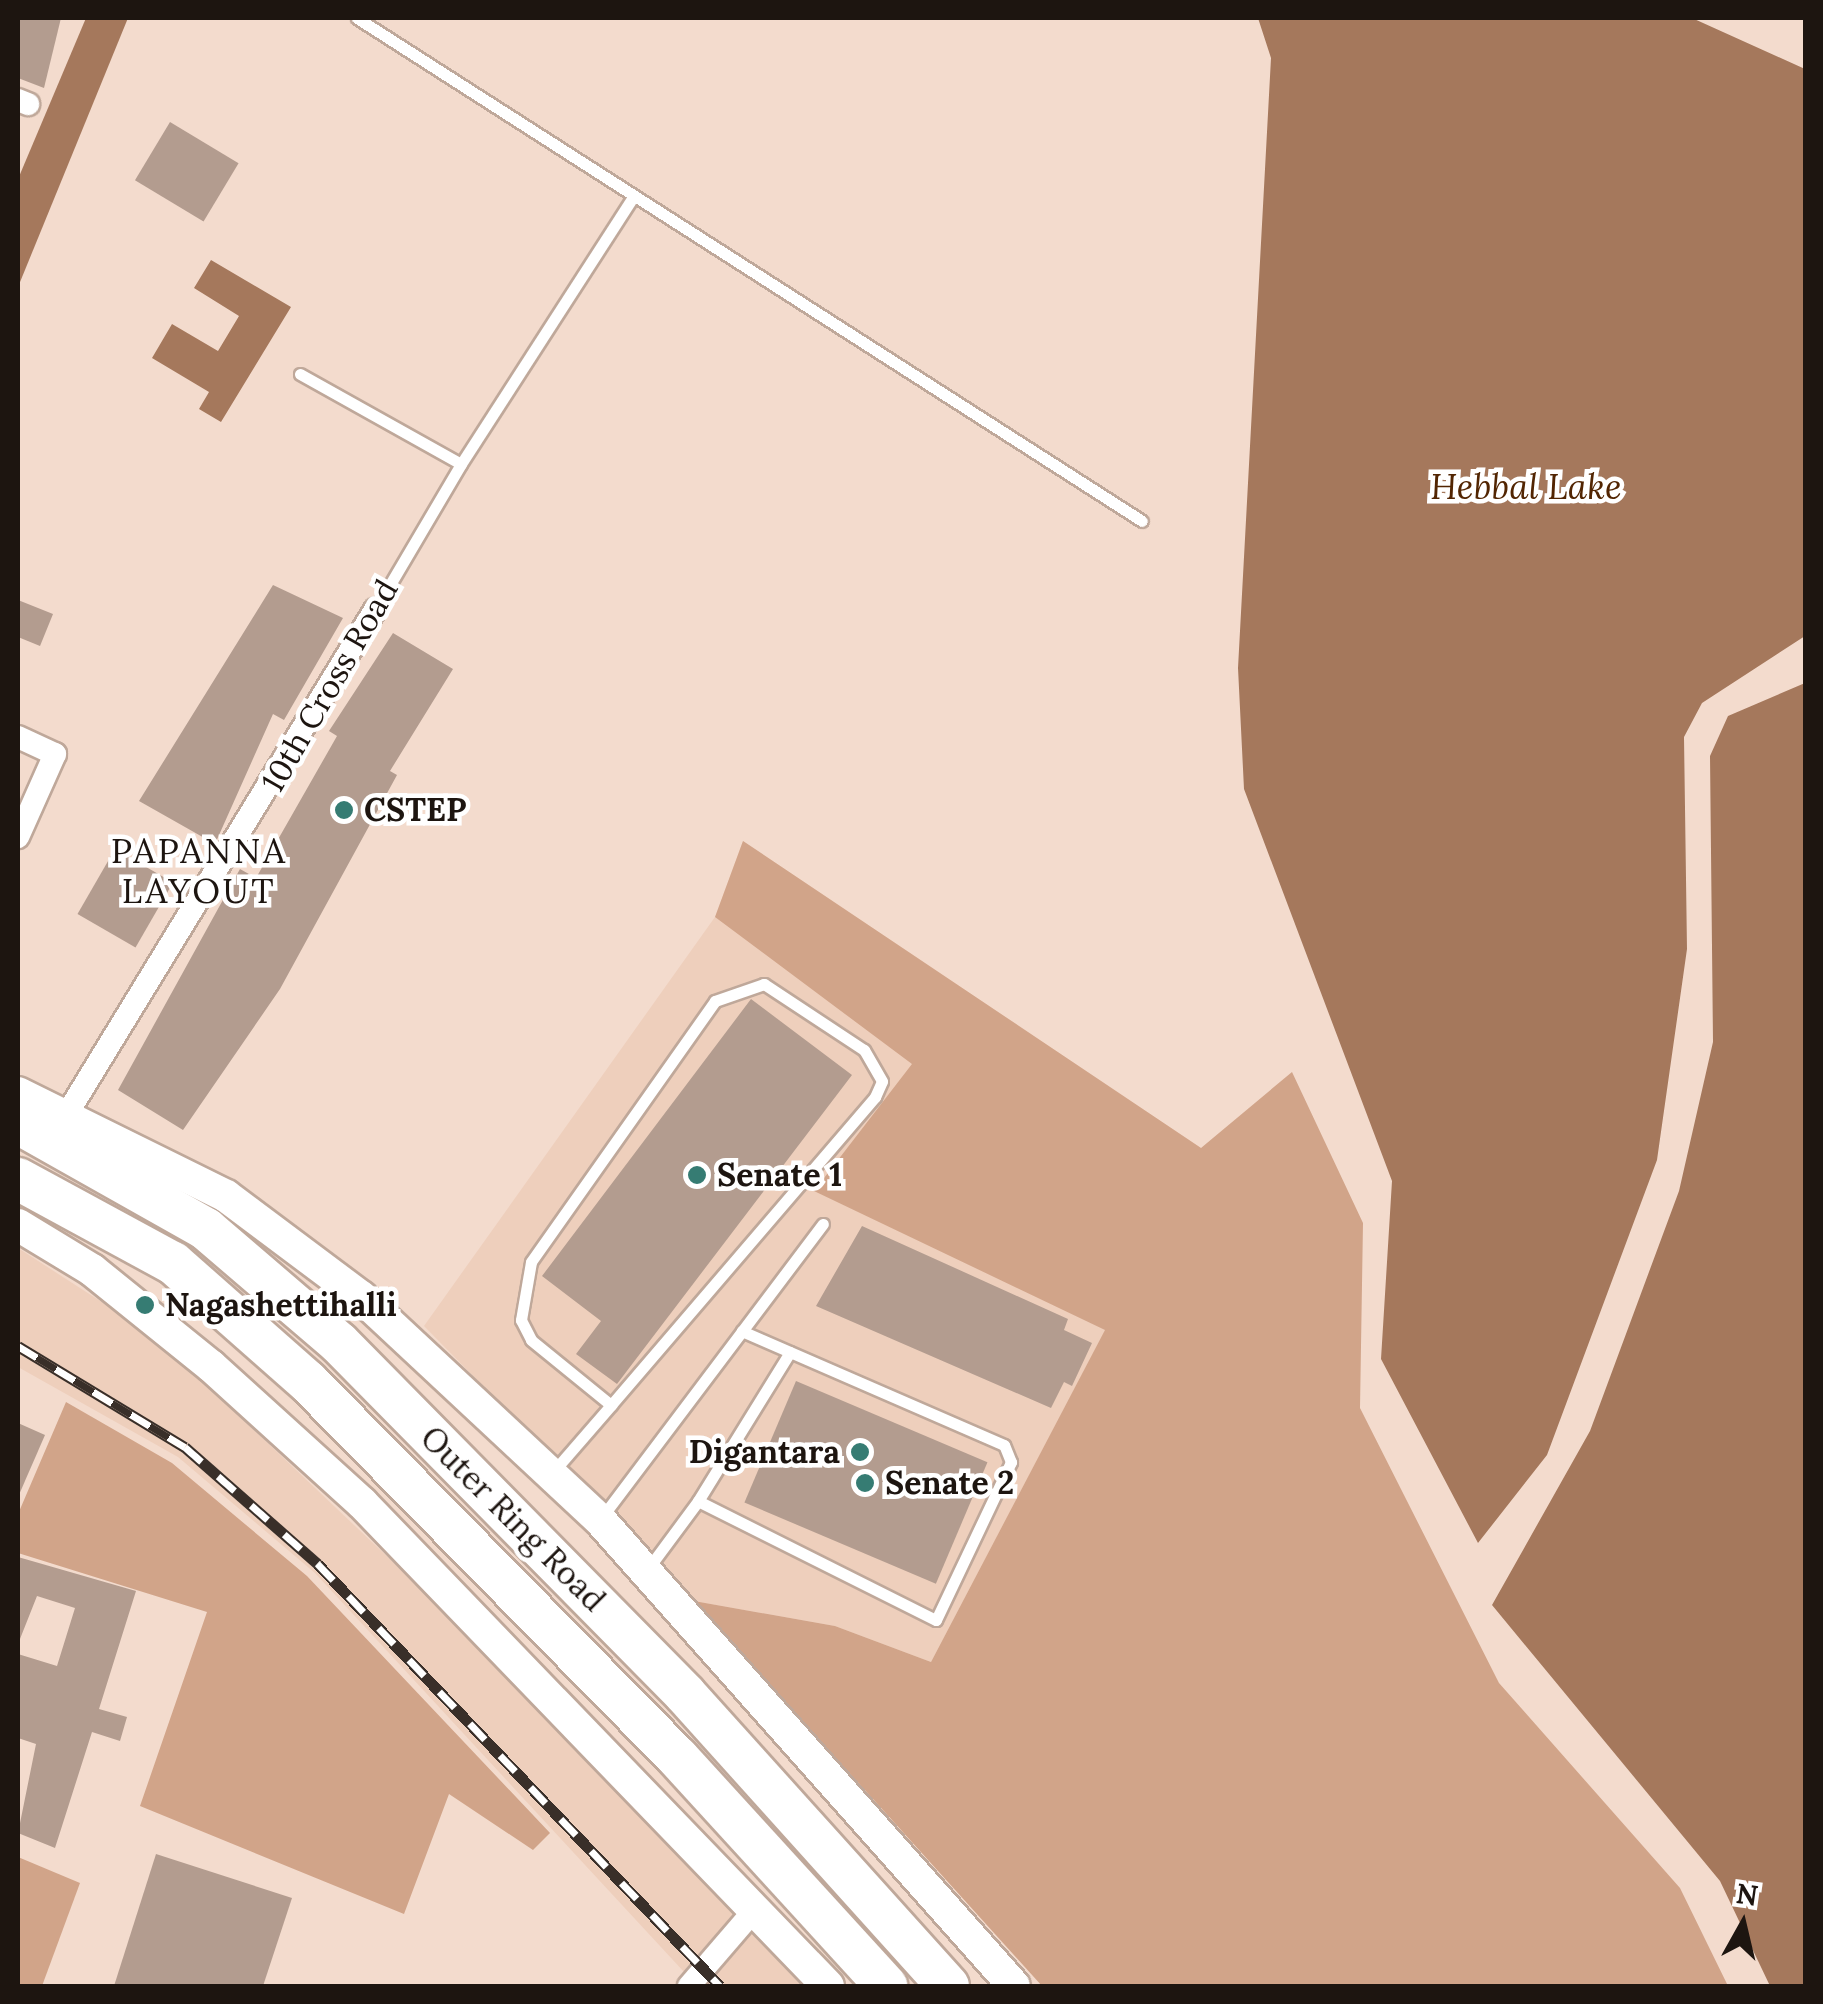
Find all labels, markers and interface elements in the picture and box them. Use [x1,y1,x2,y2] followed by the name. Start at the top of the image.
[1430,466,1622,508] water label: Hebbal Lake
[254,573,406,799] street label: 10th Cross Road
[364,791,466,829] place label: CSTEP
[333,799,355,821] marker: CSTEP
[111,830,287,912] district label: PAPANNA LAYOUT
[717,1156,842,1194] place label: Senate 1
[686,1164,708,1186] marker: Senate 1
[165,1286,397,1324] place label: Nagashettihalli
[134,1294,156,1316] marker: Nagashettihalli
[413,1419,613,1619] street label: Outer Ring Road
[689,1433,840,1471] place label: Digantara
[849,1441,871,1463] marker: Digantara
[885,1464,1014,1502] place label: Senate 2
[854,1472,876,1494] marker: Senate 2
[1693,1874,1793,1974] north arrow
[1734,1875,1760,1914] text: N

